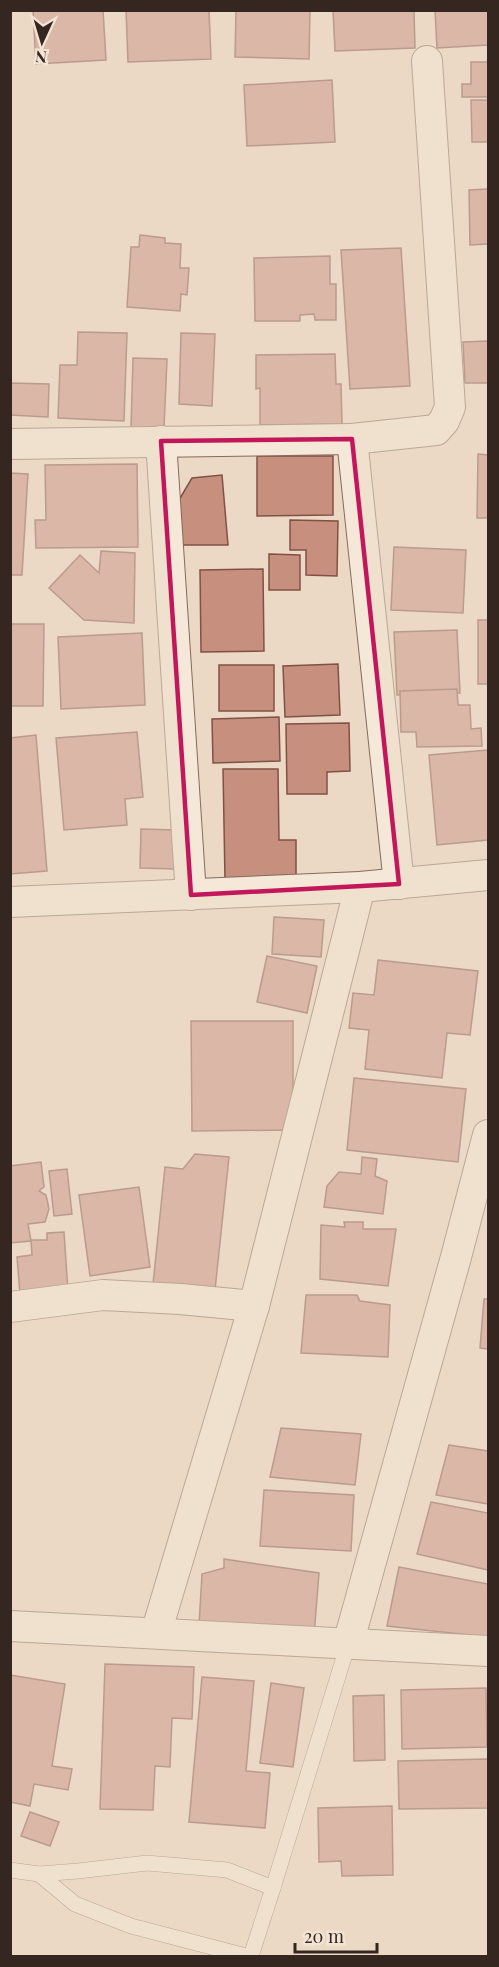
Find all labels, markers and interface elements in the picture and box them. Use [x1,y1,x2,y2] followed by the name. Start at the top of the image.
[12,12,72,72] north arrow
[34,47,47,68] text: N
[295,1916,378,1954] scale bar
[304,1924,344,1948] text: 20 m

